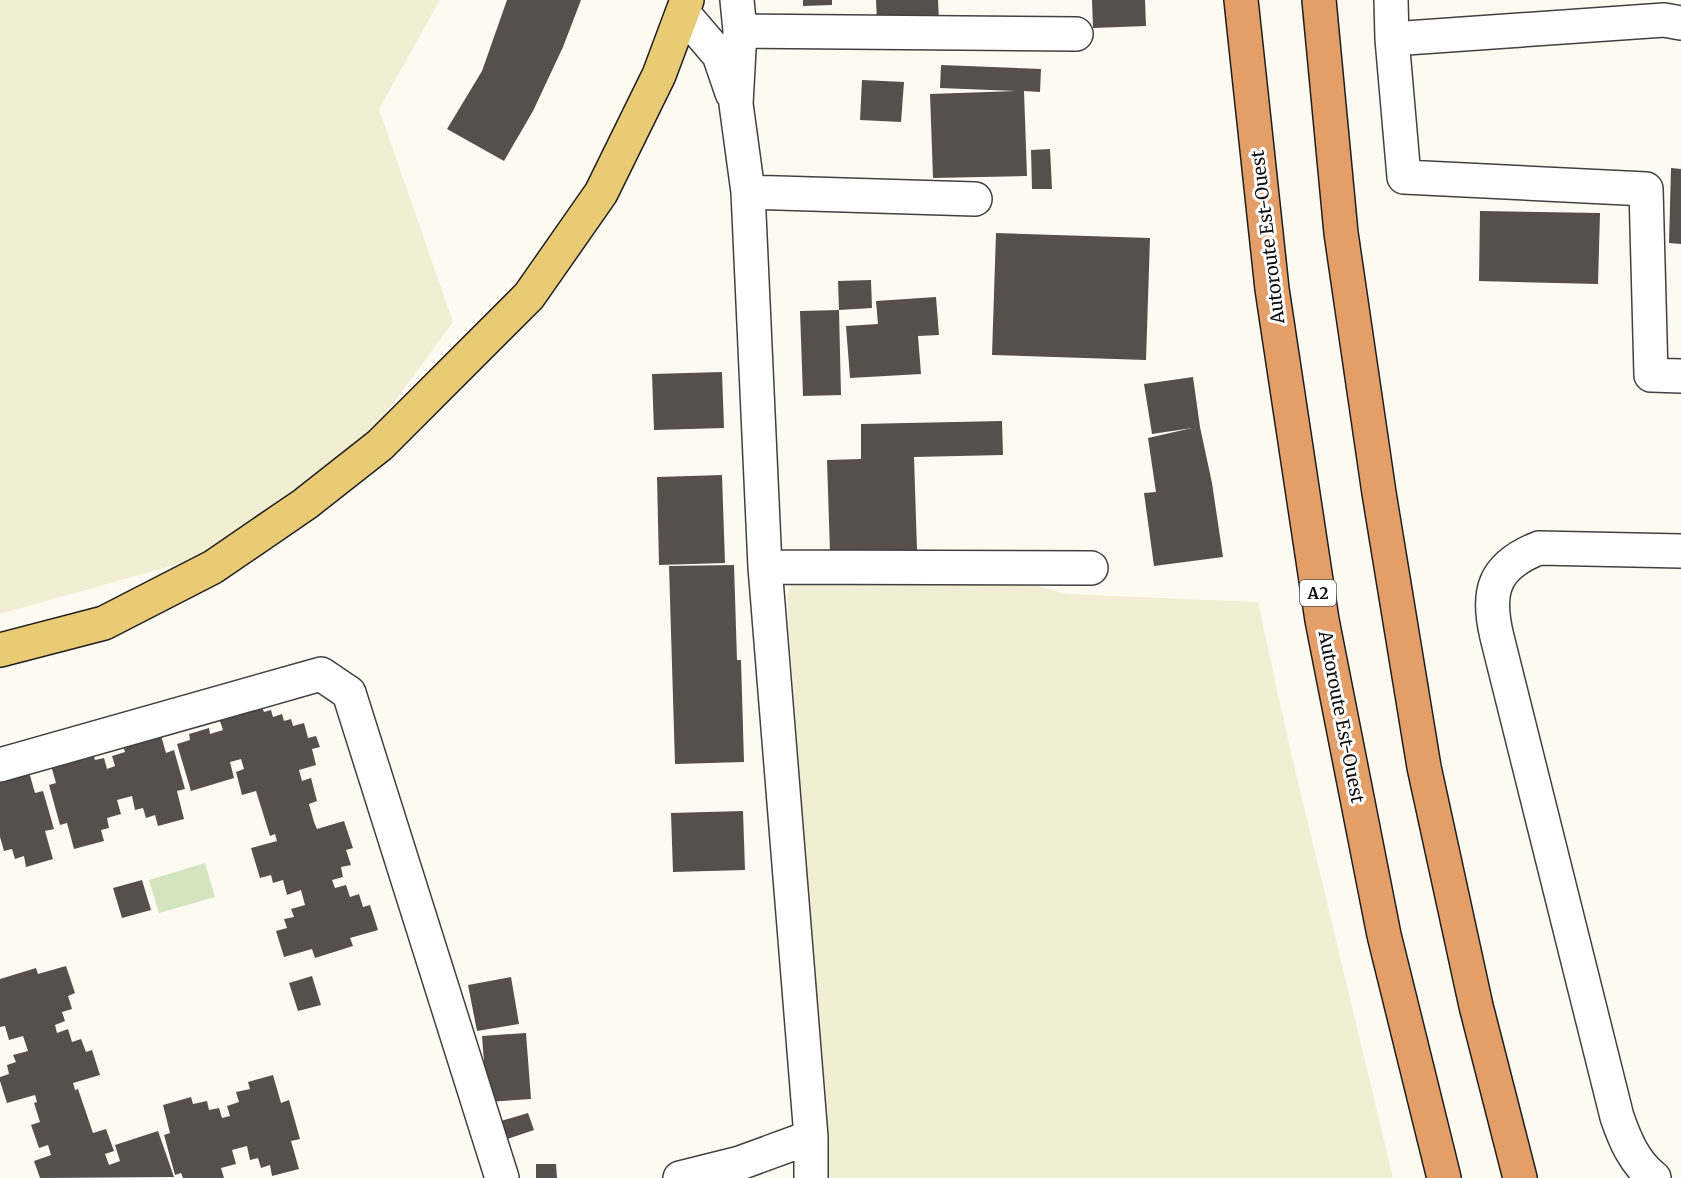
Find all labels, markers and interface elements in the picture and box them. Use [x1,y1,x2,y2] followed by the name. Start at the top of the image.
[1245,149,1290,326] street label: Autoroute Est-Ouest
[1300,580,1336,606] road number: A2
[1313,628,1369,805] street label: Autoroute Est-Ouest

